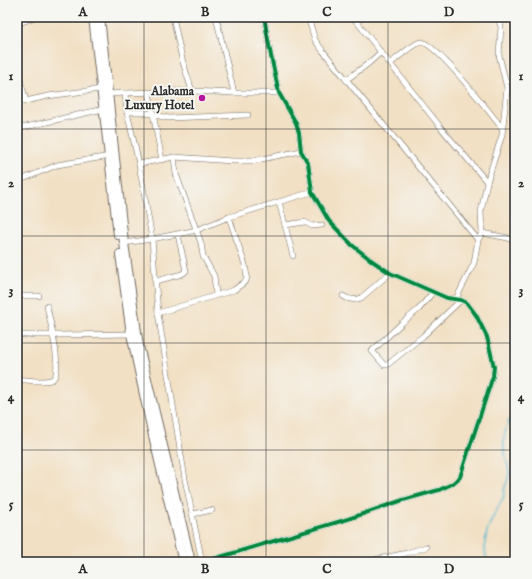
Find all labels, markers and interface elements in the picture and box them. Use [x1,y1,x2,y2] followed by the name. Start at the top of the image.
[78,4,89,21] text: A
[201,4,210,21] text: B
[322,4,332,21] text: C
[444,4,455,21] text: D
[9,68,14,85] text: 1
[519,68,524,85] text: 1
[124,84,195,114] place label: Alabama Luxury Hotel
[197,93,207,103] marker: Alabama Luxury Hotel
[8,175,14,192] text: 2
[518,175,524,192] text: 2
[9,282,14,299] text: 3
[519,282,524,299] text: 3
[8,389,15,406] text: 4
[518,389,525,406] text: 4
[9,496,14,513] text: 5
[519,496,524,513] text: 5
[78,561,89,578] text: A
[201,561,210,578] text: B
[322,561,332,578] text: C
[444,561,455,578] text: D

